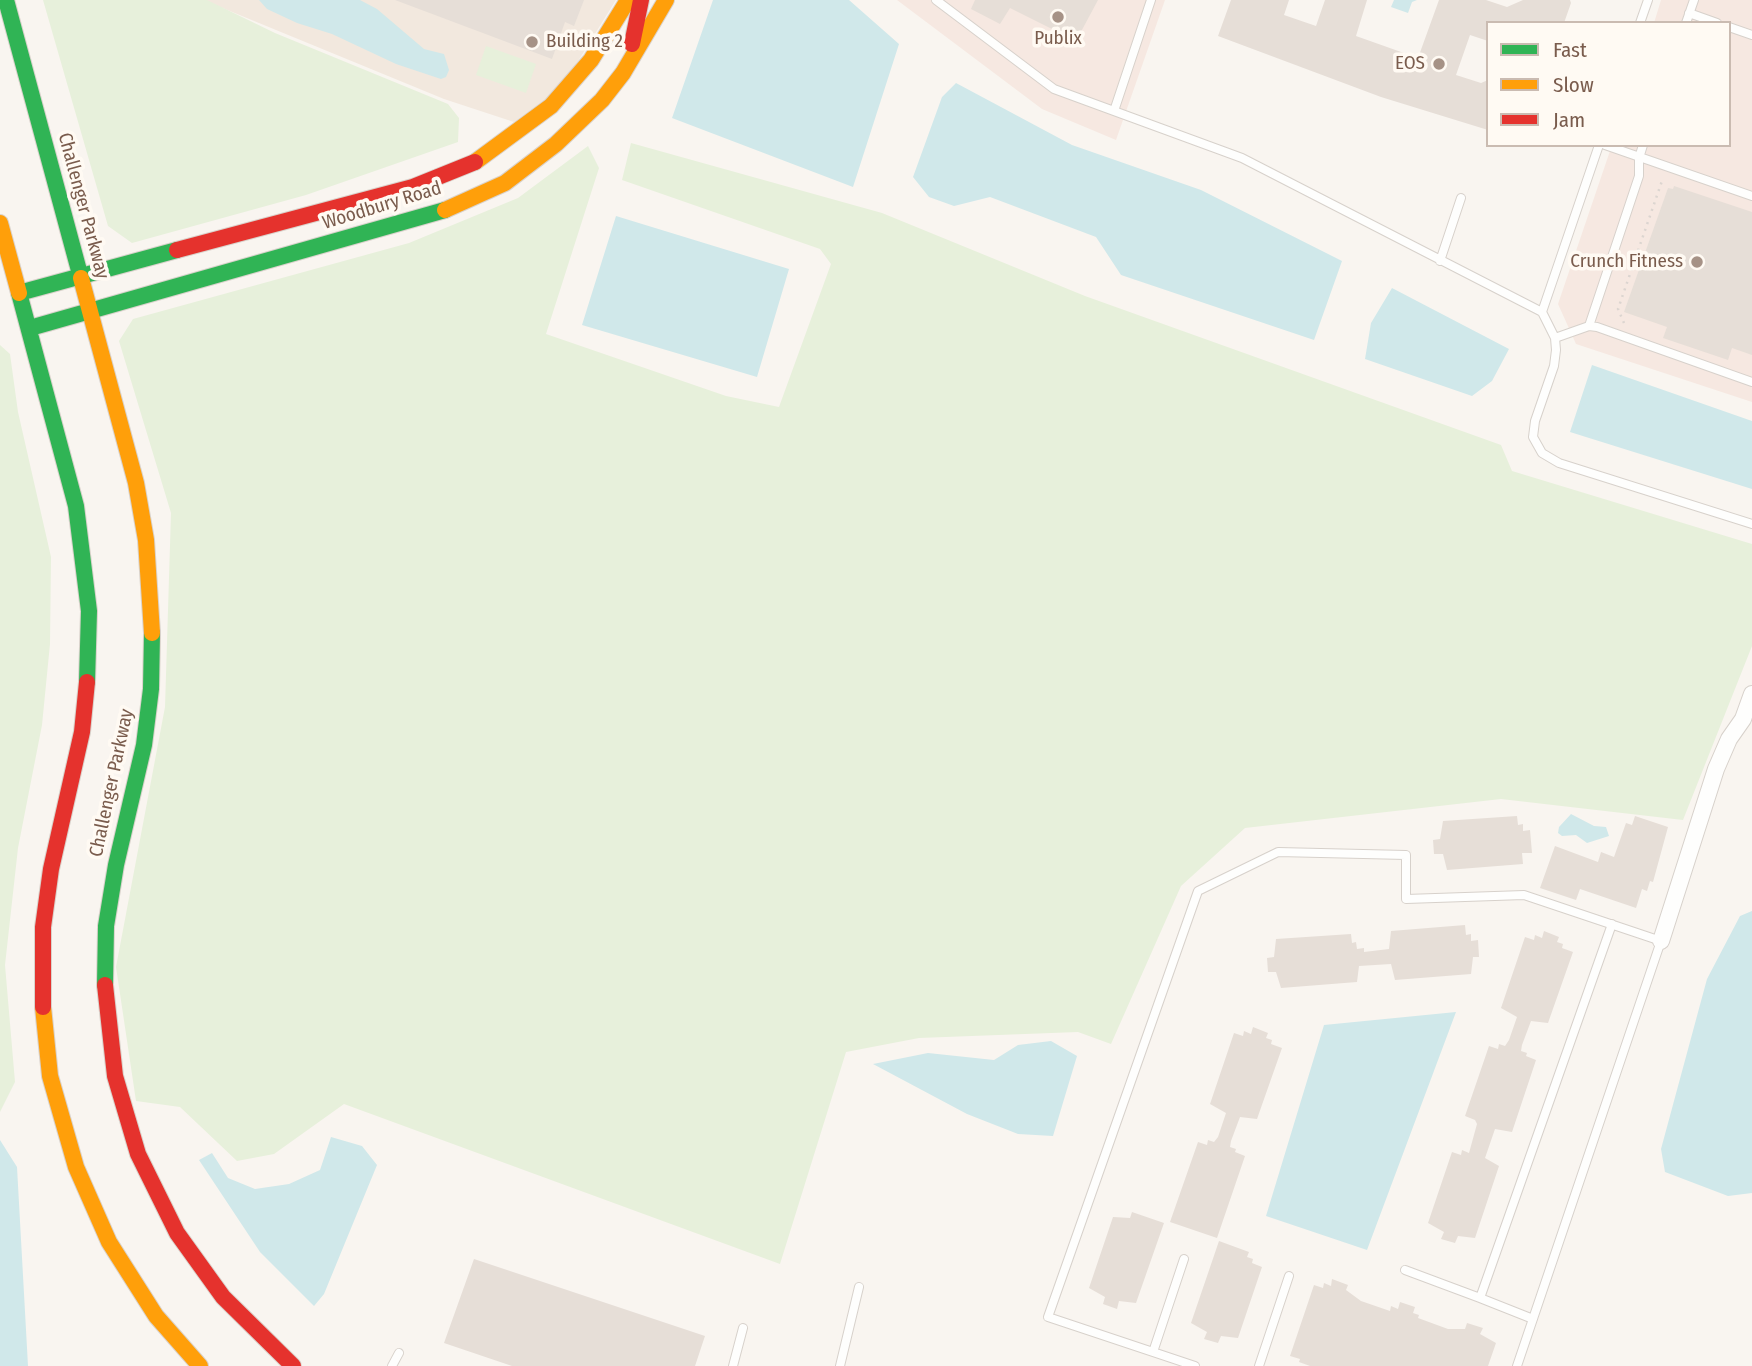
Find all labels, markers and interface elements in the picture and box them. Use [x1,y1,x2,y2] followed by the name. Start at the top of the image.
[1050,9,1066,25] marker: Publix
[1486,21,1731,147] legend
[1034,28,1082,50] place label: Publix
[546,31,623,53] place label: Building 2
[524,34,540,50] marker: Building 2
[1553,37,1587,63] text: Fast
[1395,53,1425,75] place label: EOS
[1431,56,1447,72] marker: EOS
[1553,72,1594,98] text: Slow
[1553,107,1585,133] text: Jam
[53,130,113,282] street label: Challenger Parkway
[320,177,444,235] street label: Woodbury Road
[1570,251,1683,273] place label: Crunch Fitness
[1689,254,1705,270] marker: Crunch Fitness
[85,707,139,859] street label: Challenger Parkway

